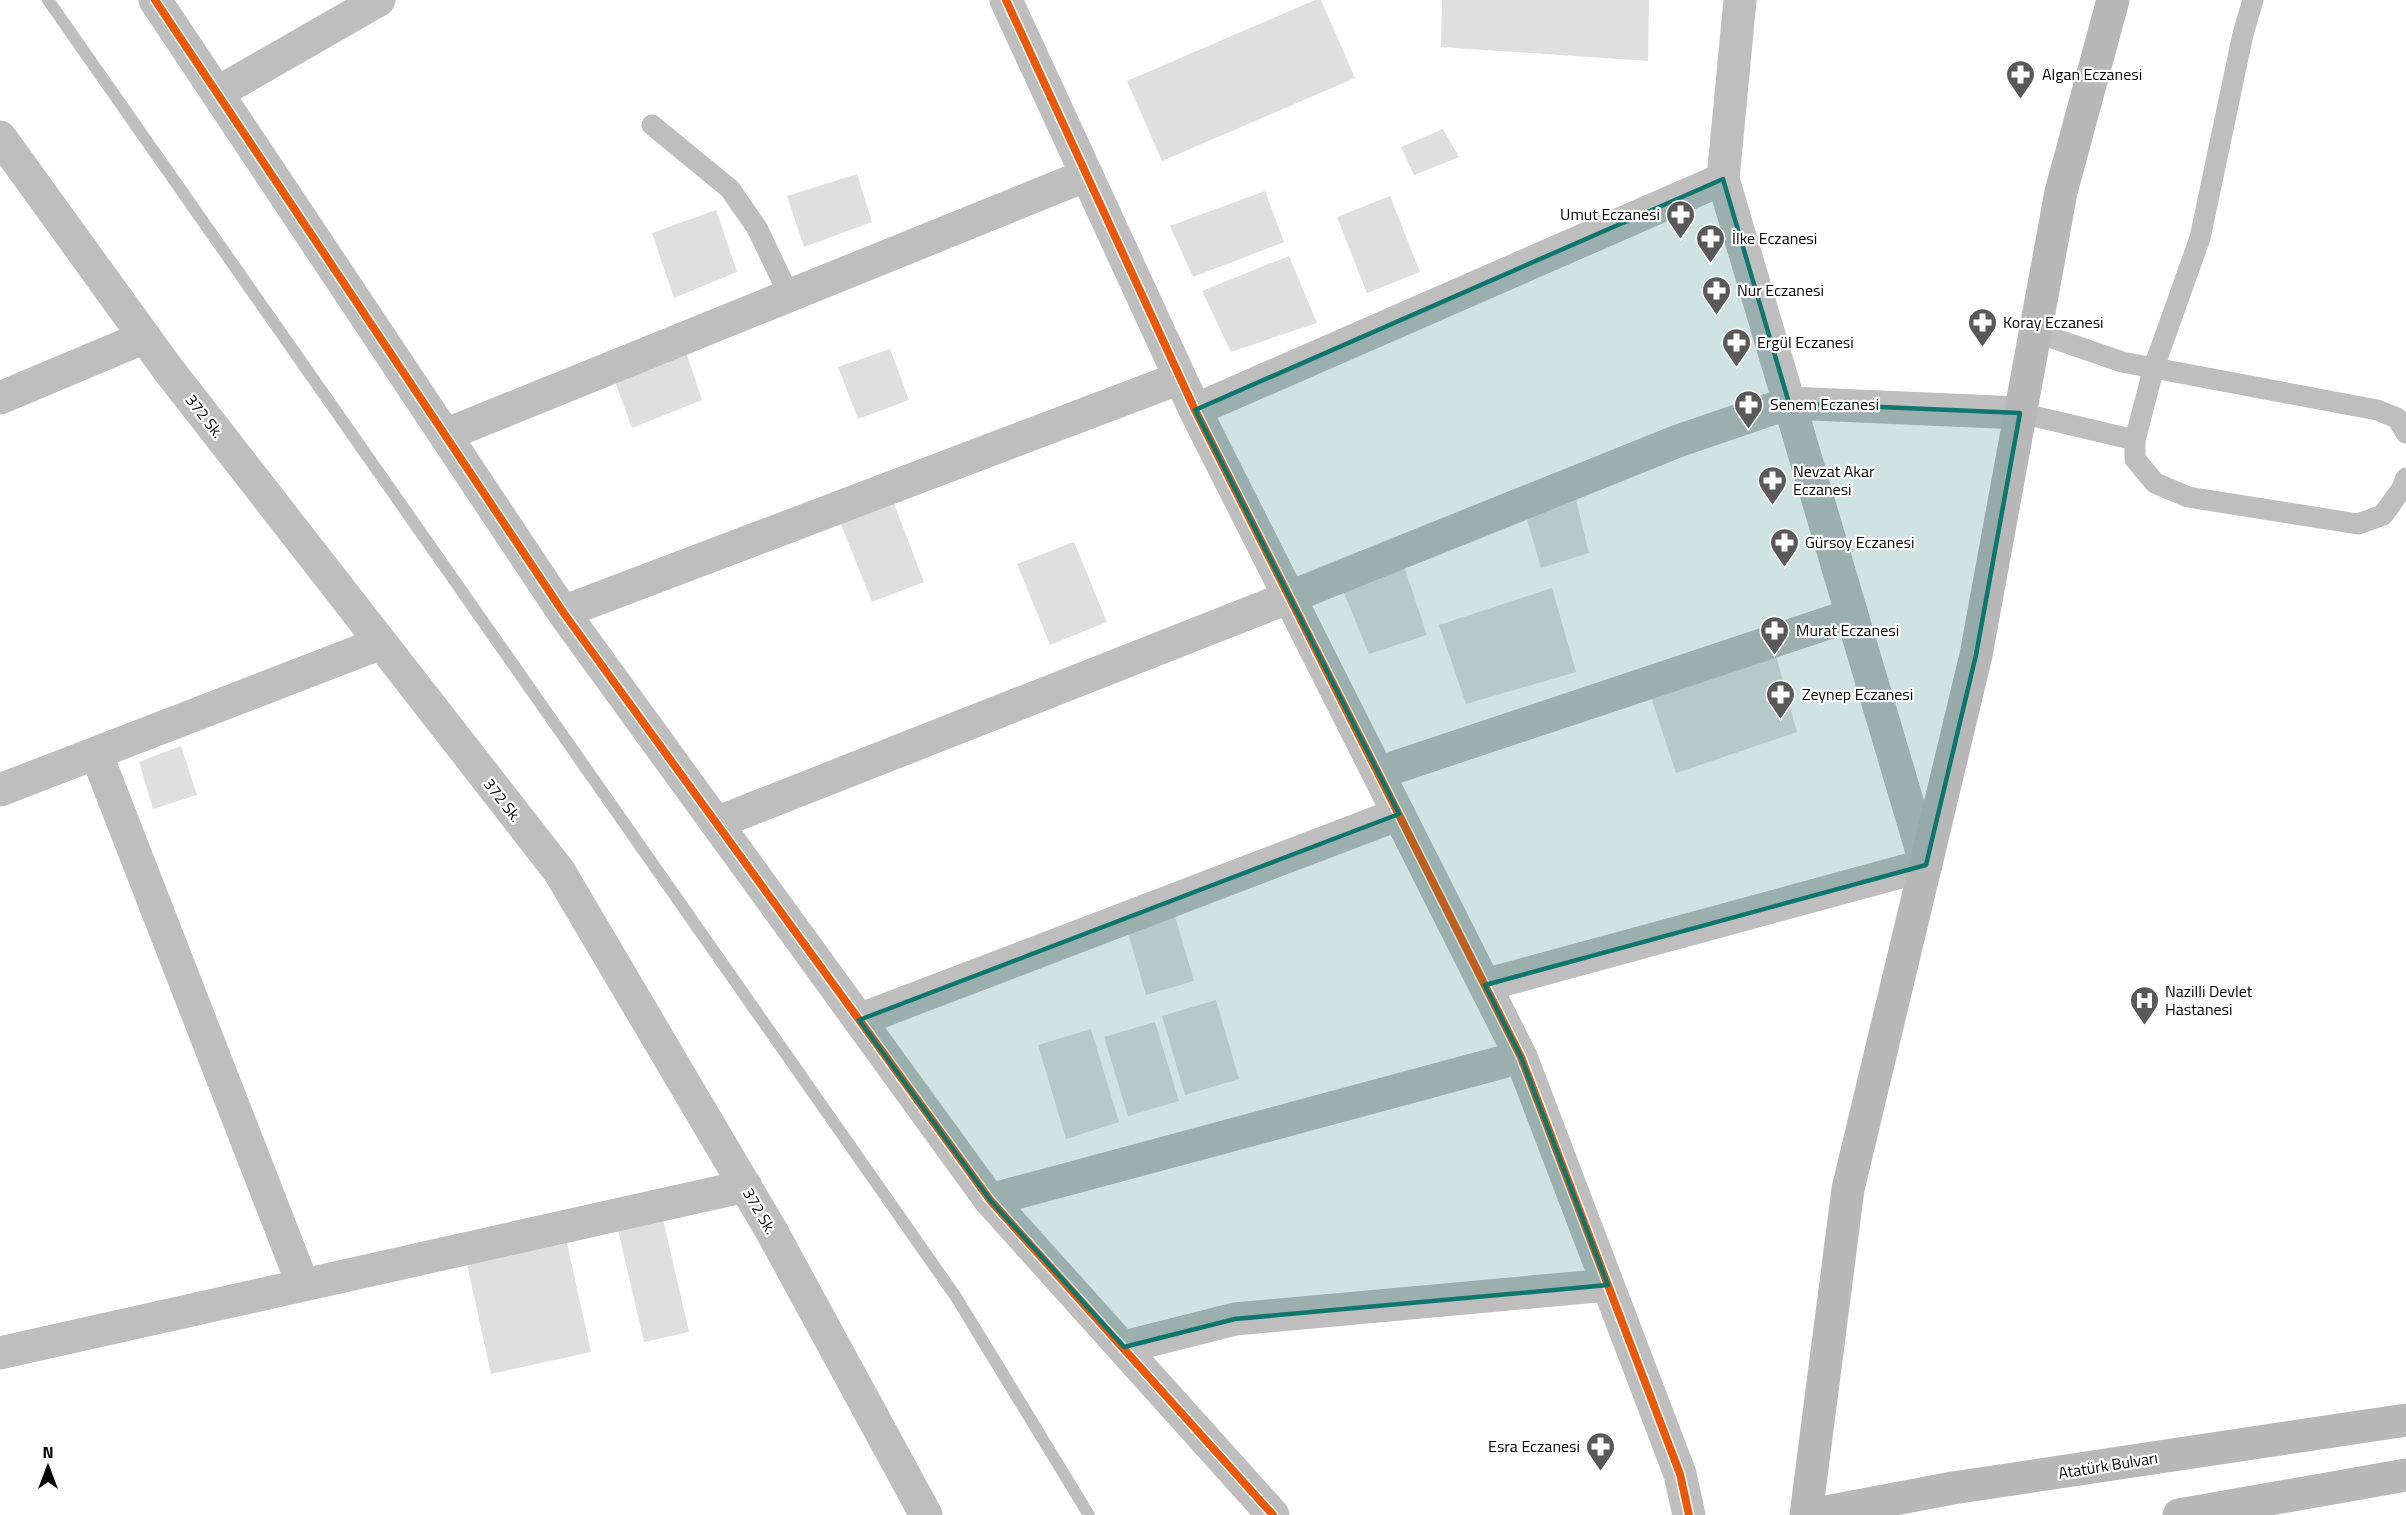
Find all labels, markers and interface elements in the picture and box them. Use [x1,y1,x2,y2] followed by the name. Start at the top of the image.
[2005,58,2037,100] pharmacy icon: Algan Eczanesi
[2042,62,2142,86] place label: Algan Eczanesi
[1665,198,1697,240] pharmacy icon: Umut Eczanesi
[1560,202,1660,226] place label: Umut Eczanesi
[1695,222,1727,264] pharmacy icon: İlke Eczanesi
[1732,226,1817,250] place label: İlke Eczanesi
[1700,274,1732,316] pharmacy icon: Nur Eczanesi
[1737,278,1824,302] place label: Nur Eczanesi
[1966,306,1998,348] pharmacy icon: Koray Eczanesi
[2003,310,2104,334] place label: Koray Eczanesi
[1720,326,1752,368] pharmacy icon: Ergül Eczanesi
[1757,330,1854,354] place label: Ergül Eczanesi
[1733,388,1765,430] pharmacy icon: Senem Eczanesi
[180,389,230,443] street label: 372 Sk.
[1770,392,1879,416] place label: Senem Eczanesi
[1793,459,1875,501] place label: Nevzat Akar Eczanesi
[1756,464,1788,506] pharmacy icon: Nevzat Akar Eczanesi
[1768,526,1800,568] pharmacy icon: Gürsoy Eczanesi
[1805,530,1914,554] place label: Gürsoy Eczanesi
[1759,614,1791,656] pharmacy icon: Murat Eczanesi
[1796,618,1899,642] place label: Murat Eczanesi
[1765,678,1797,720] pharmacy icon: Zeynep Eczanesi
[1802,682,1913,706] place label: Zeynep Eczanesi
[478,773,528,827] street label: 372 Sk.
[2165,979,2253,1021] place label: Nazilli Devlet Hastanesi
[2128,984,2160,1026] hospital icon: Nazilli Devlet Hastanesi
[737,1183,783,1239] street label: 372 Sk.
[1585,1430,1617,1472] pharmacy icon: Esra Eczanesi
[1488,1434,1580,1458] place label: Esra Eczanesi
[18,1437,78,1497] north arrow
[42,1440,54,1464] text: N
[2057,1445,2159,1485] street label: Atatürk Bulvarı

